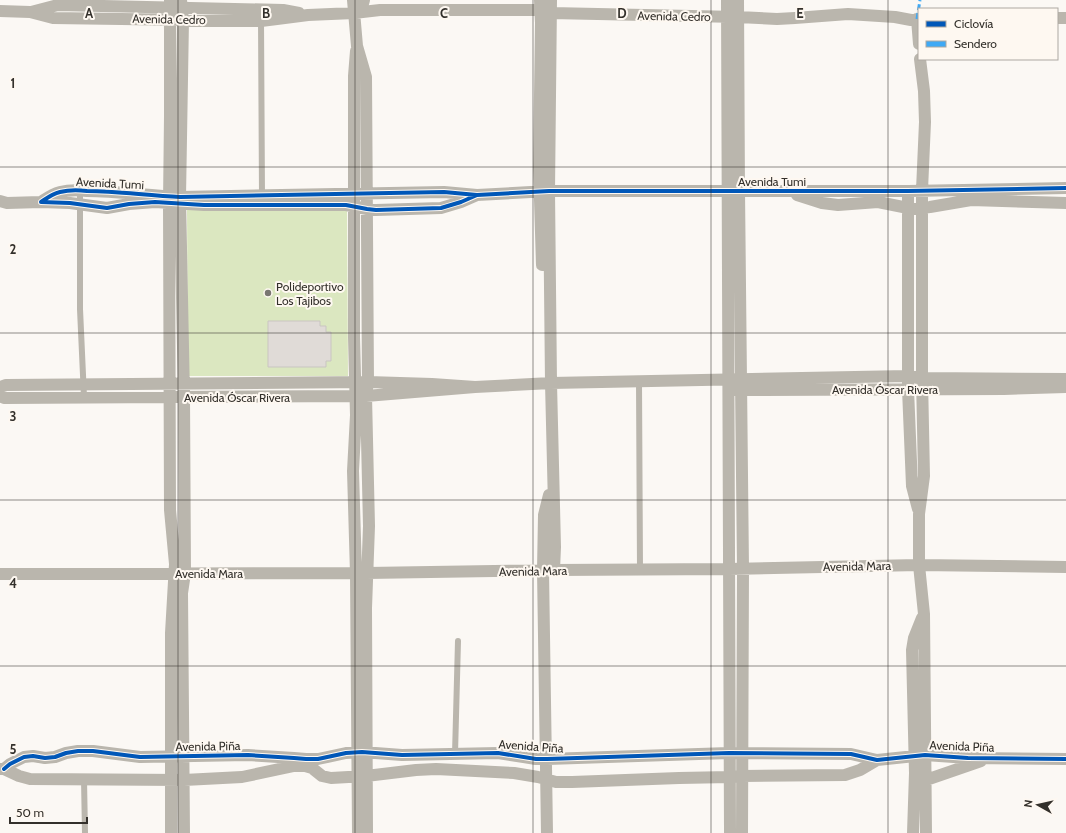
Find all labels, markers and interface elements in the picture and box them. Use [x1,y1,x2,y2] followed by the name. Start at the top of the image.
[85,5,94,21] text: A
[262,5,270,21] text: B
[440,5,448,21] text: C
[617,5,627,21] text: D
[796,5,804,21] text: E
[637,8,711,24] street label: Avenida Cedro
[918,8,1058,60] legend
[132,11,206,27] street label: Avenida Cedro
[954,16,993,31] text: Ciclovía
[954,36,997,51] text: Sendero
[11,75,15,91] text: 1
[76,174,144,192] street label: Avenida Tumi
[738,174,806,189] street label: Avenida Tumi
[10,241,17,257] text: 2
[276,279,344,308] place label: Polideportivo Los Tajibos
[263,288,273,298] marker: Polideportivo Los Tajibos
[832,382,938,397] street label: Avenida Óscar Rivera
[184,390,290,405] street label: Avenida Óscar Rivera
[9,408,17,424] text: 3
[823,558,891,574] street label: Avenida Mara
[499,563,567,579] street label: Avenida Mara
[175,566,243,581] street label: Avenida Mara
[9,575,17,591] text: 4
[498,736,564,756] street label: Avenida Piña
[929,737,995,755] street label: Avenida Piña
[175,738,241,754] street label: Avenida Piña
[10,741,17,757] text: 5
[1018,785,1058,825] north arrow
[10,799,87,825] scale bar
[1021,799,1036,808] text: N
[16,805,44,820] text: 50 m

